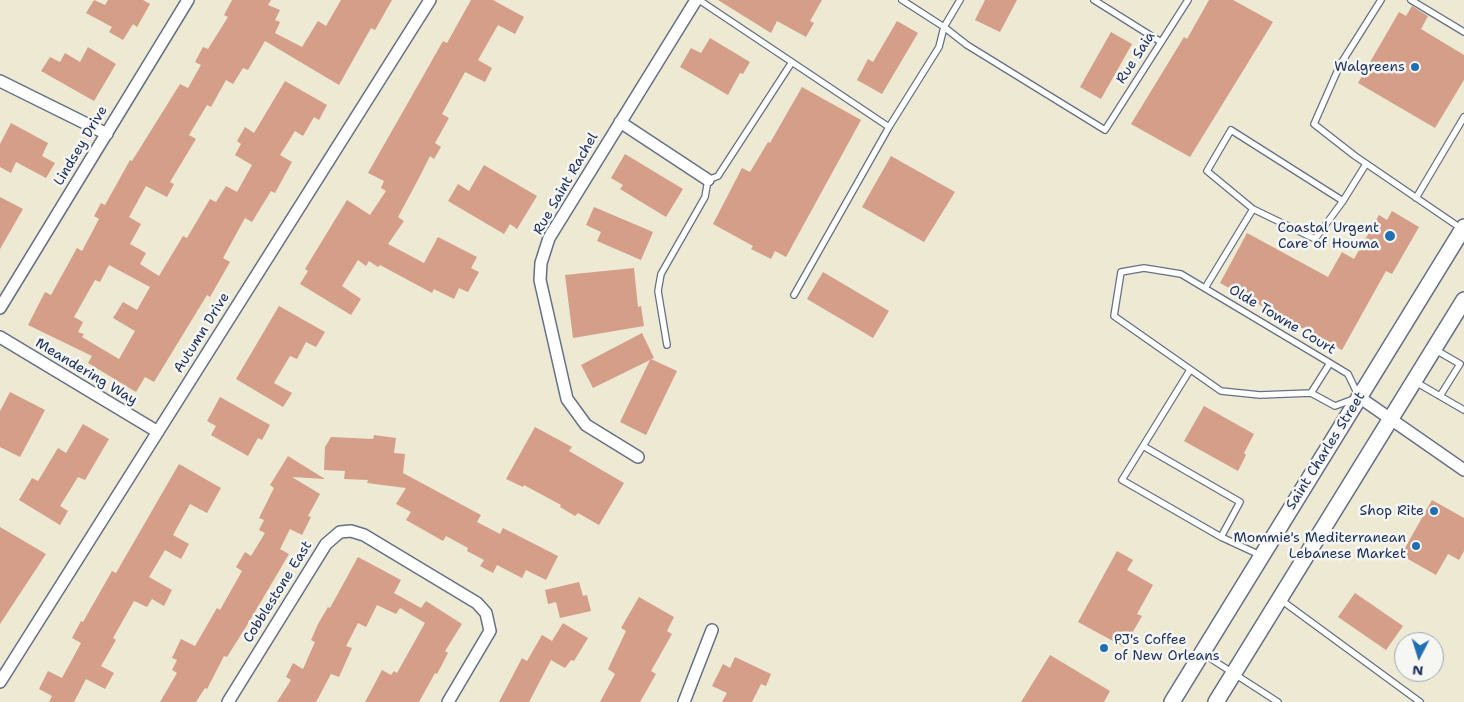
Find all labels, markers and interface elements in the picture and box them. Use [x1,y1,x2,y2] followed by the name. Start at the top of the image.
[1113,29,1159,87] street label: Rue Saia
[1334,59,1405,75] place label: Walgreens
[1409,61,1421,73] marker: Walgreens
[51,103,111,189] street label: Lindsey Drive
[530,130,602,238] street label: Rue Saint Rachel
[1277,220,1379,252] place label: Coastal Urgent Care of Houma
[1383,229,1397,243] marker: Coastal Urgent Care of Houma
[1226,282,1338,358] street label: Olde Towne Court
[171,290,233,376] street label: Autumn Drive
[32,335,140,409] street label: Meandering Way
[1283,389,1369,513] street label: Saint Charles Street
[1360,503,1424,519] place label: Shop Rite
[1428,505,1440,517] marker: Shop Rite
[1234,530,1406,562] place label: Mommie's Mediterranean Lebanese Market
[240,538,316,646] street label: Cobblestone East
[1410,540,1422,552] marker: Mommie's Mediterranean Lebanese Market
[1114,632,1220,664] place label: PJ's Coffee of New Orleans
[1394,632,1444,682] north arrow
[1098,642,1110,654] marker: PJ's Coffee of New Orleans
[1411,661,1424,680] text: N

